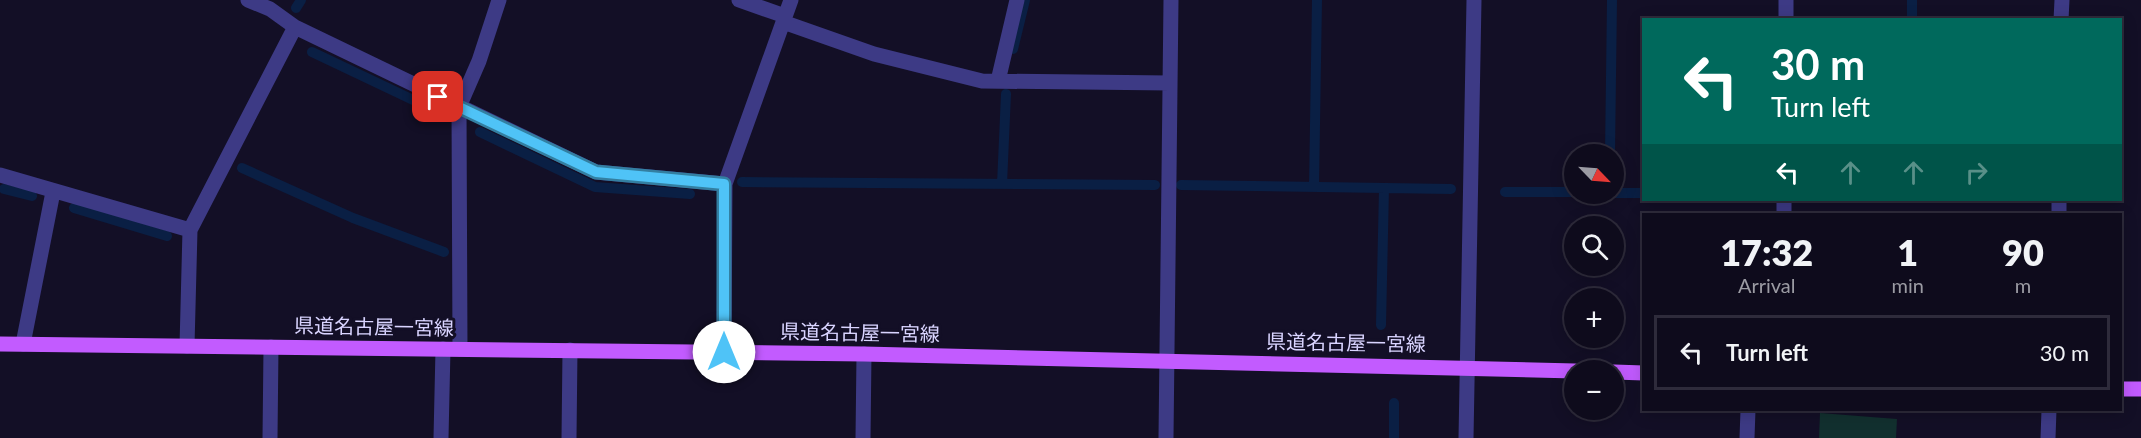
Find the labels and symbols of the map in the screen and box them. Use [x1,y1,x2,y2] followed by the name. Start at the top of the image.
[412,71,463,122] pin
[1564,144,1624,204] north arrow
[294,313,454,339] street label: 県道名古屋一宮線
[780,319,940,345] street label: 県道名古屋一宮線
[692,320,756,384] position arrow
[1266,329,1426,355] street label: 県道名古屋一宮線

